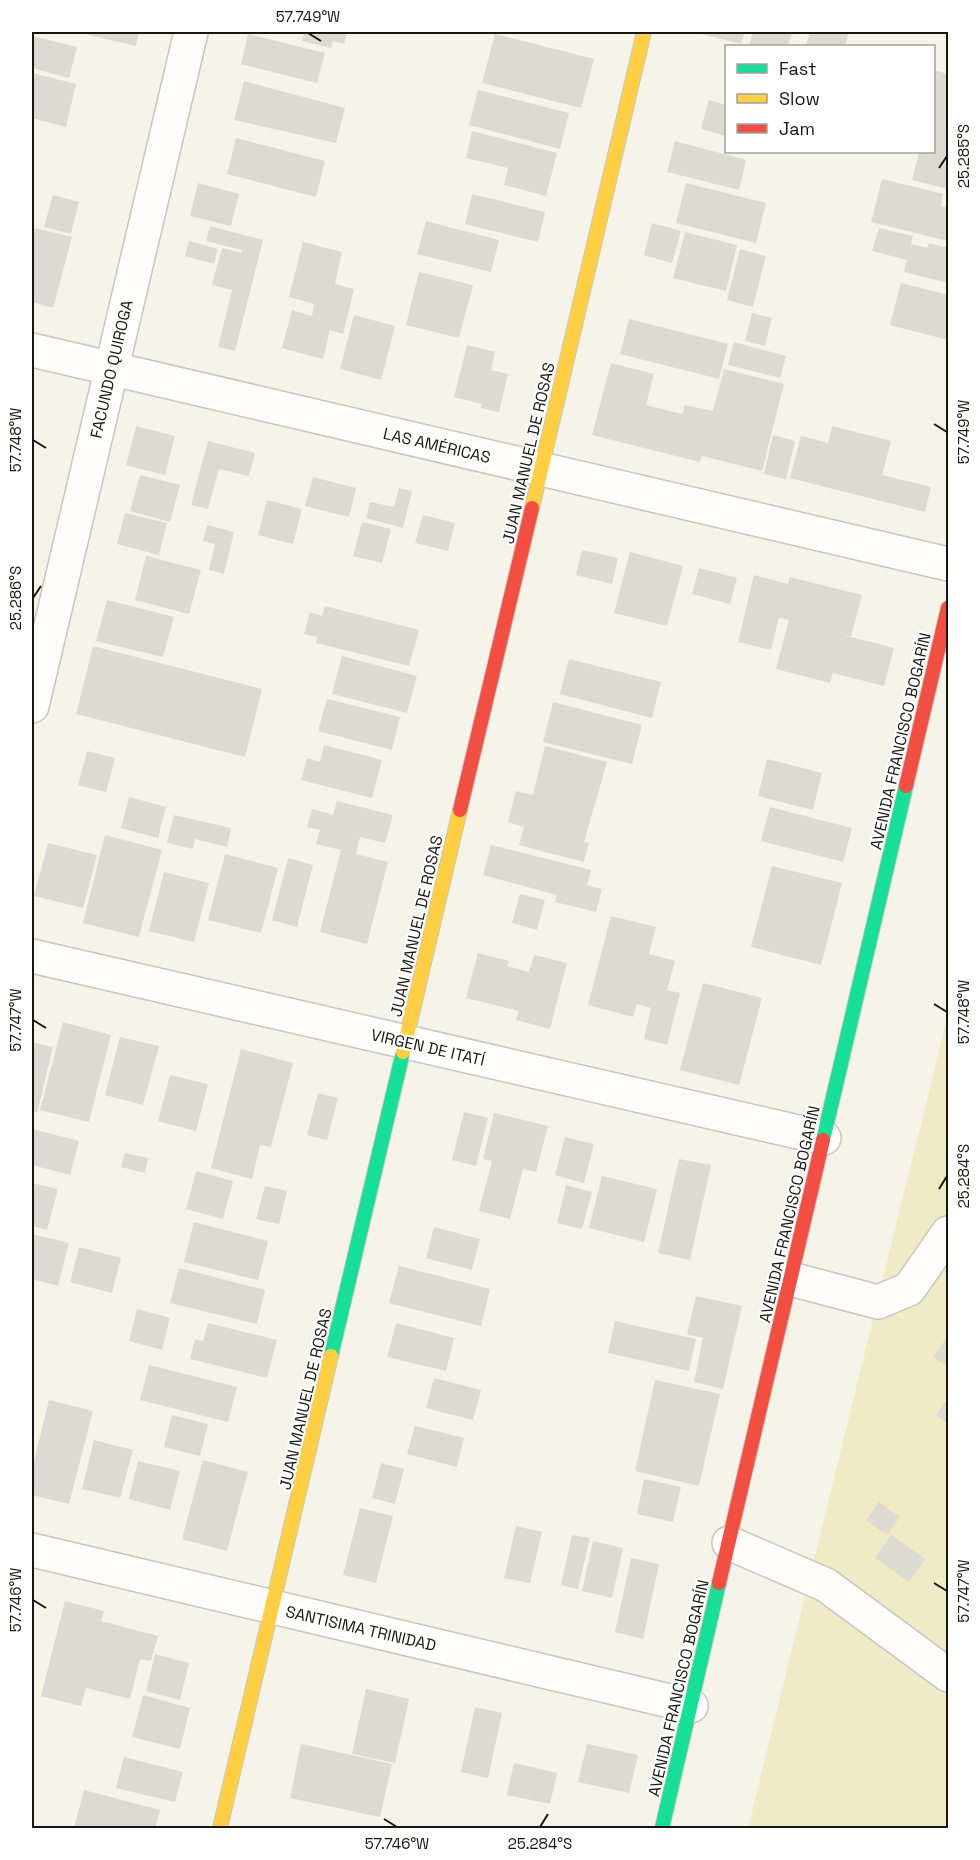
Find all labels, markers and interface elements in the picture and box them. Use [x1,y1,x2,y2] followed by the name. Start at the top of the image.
[276,7,340,26] text: 57.749°W
[725,45,935,153] legend
[779,57,816,80] text: Fast
[779,87,820,110] text: Slow
[779,117,815,140] text: Jam
[954,124,973,188] text: 25.285°S
[85,298,138,440] street label: FACUNDO QUIROGA
[497,360,560,546] street label: JUAN MANUEL DE ROSAS
[954,400,973,464] text: 57.749°W
[6,408,25,472] text: 57.748°W
[381,423,493,468] street label: LAS AMÉRICAS
[6,566,25,630] text: 25.286°S
[865,631,936,852] street label: AVENIDA FRANCISCO BOGARÍN
[385,833,448,1019] street label: JUAN MANUEL DE ROSAS
[954,980,973,1044] text: 57.748°W
[6,988,25,1052] text: 57.747°W
[369,1024,487,1071] street label: VIRGEN DE ITATÍ
[754,1104,825,1325] street label: AVENIDA FRANCISCO BOGARÍN
[954,1144,973,1208] text: 25.284°S
[274,1306,337,1492] street label: JUAN MANUEL DE ROSAS
[954,1559,973,1623] text: 57.747°W
[6,1568,25,1632] text: 57.746°W
[643,1578,714,1799] street label: AVENIDA FRANCISCO BOGARÍN
[284,1601,438,1656] street label: SANTISIMA TRINIDAD
[365,1834,429,1853] text: 57.746°W
[508,1834,572,1853] text: 25.284°S

